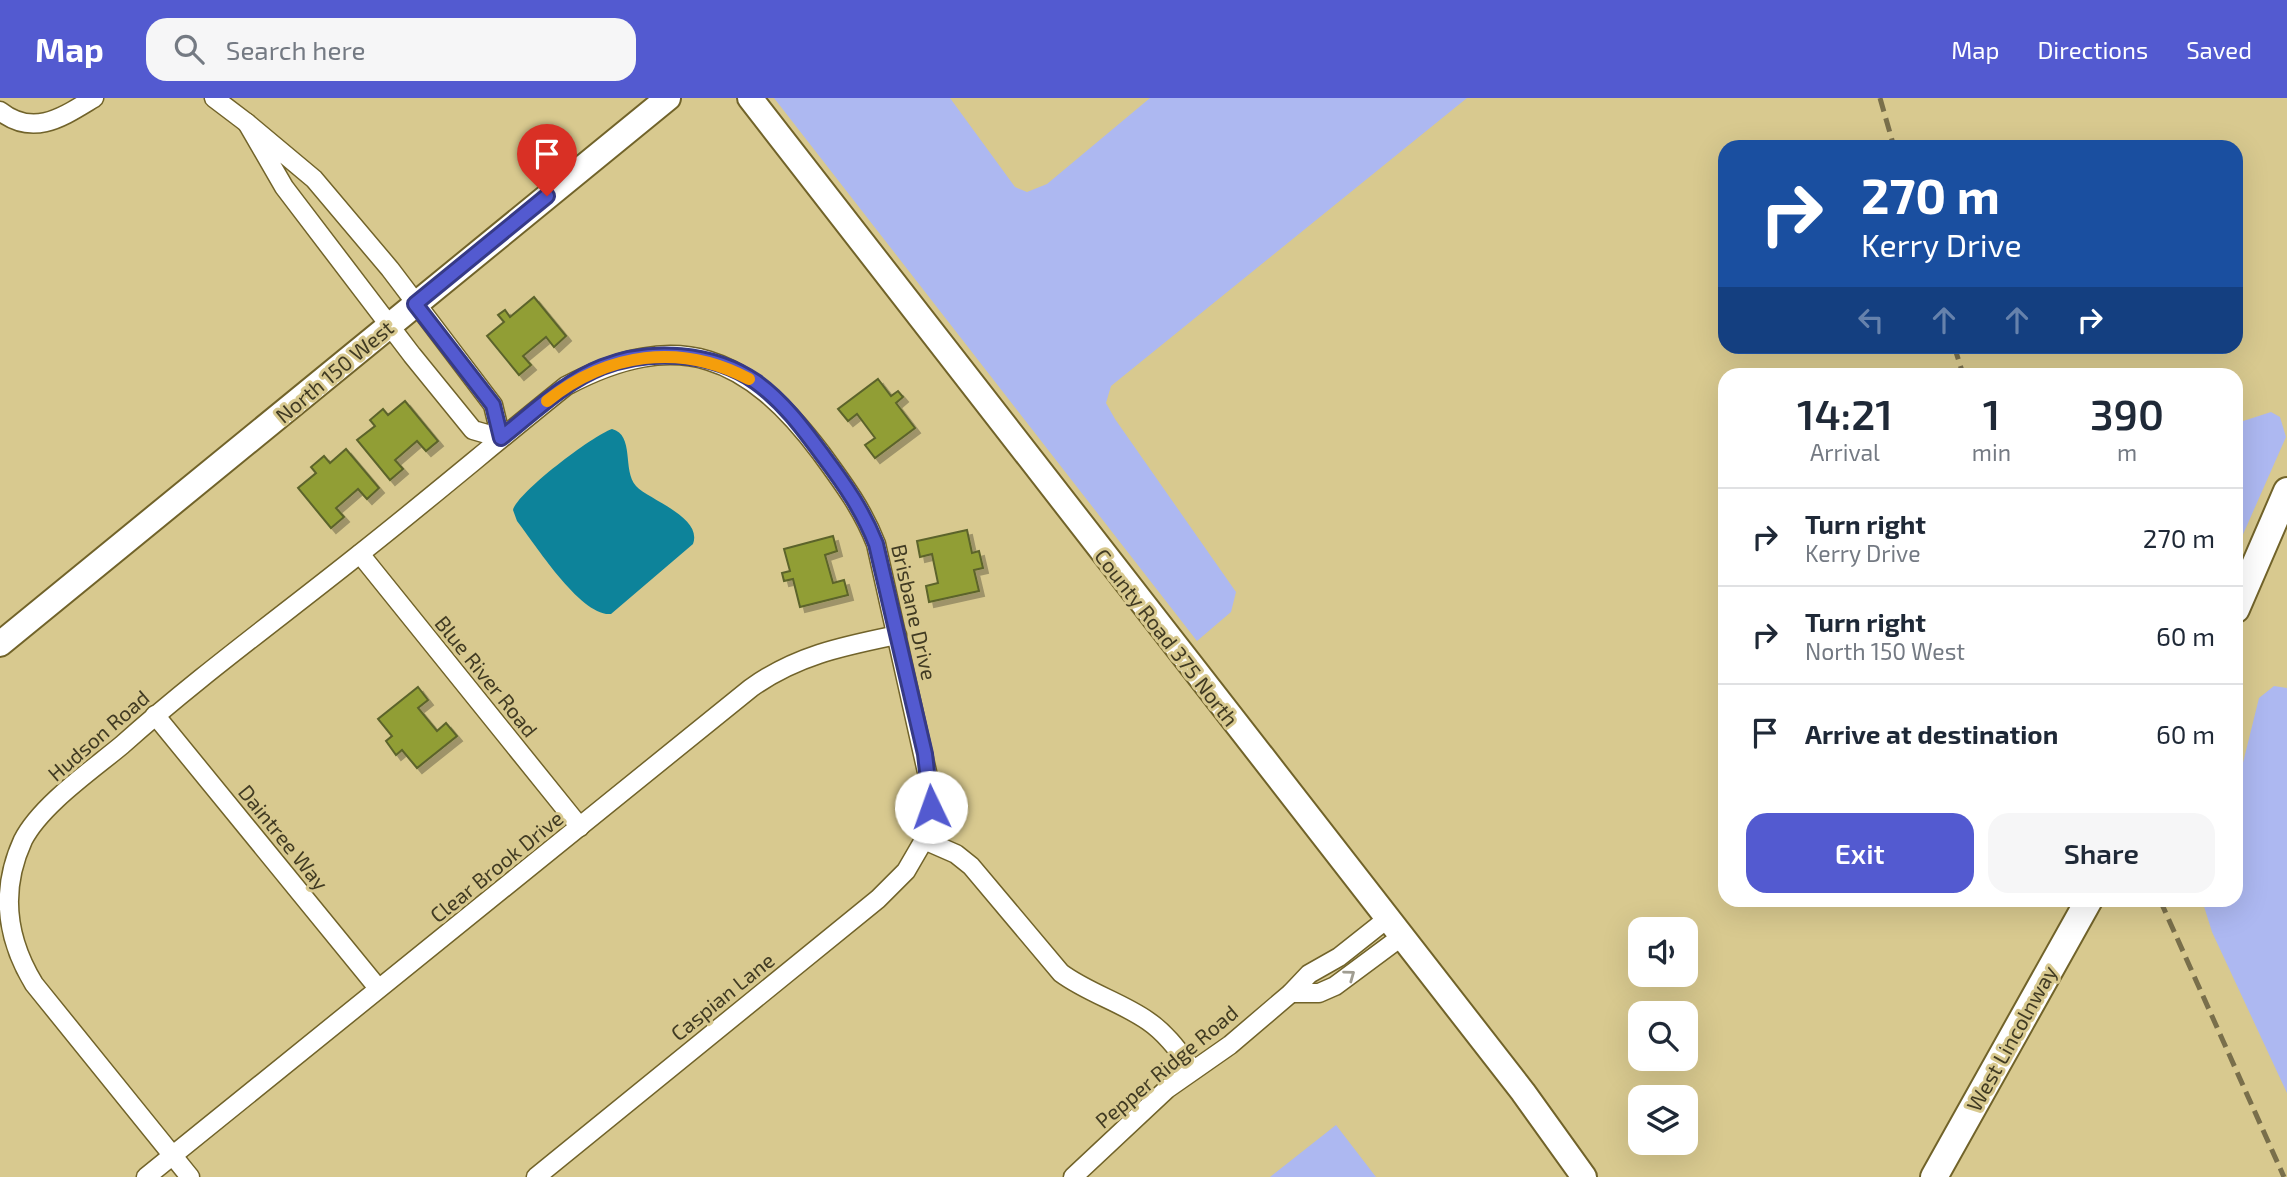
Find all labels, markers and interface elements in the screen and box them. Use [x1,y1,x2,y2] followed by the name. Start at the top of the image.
[146,18,636,81] search box
[35,29,104,69] text: Map
[170,30,208,68] icon: search
[226,34,365,65] text: Search here
[1951,35,1999,64] text: Map
[2037,35,2148,64] text: Directions
[2186,35,2252,64] text: Saved
[517,124,577,196] pin
[528,135,566,173] icon: arrive
[1861,165,2000,224] text: 270 m
[1746,168,1837,259] icon: right
[1861,225,2022,263] text: Kerry Drive
[1852,301,1890,339] icon: left
[1925,301,1963,339] icon: ahead
[1998,301,2036,339] icon: ahead
[2071,301,2109,339] icon: right
[270,314,398,428] street label: North 150 West
[1797,388,1893,438] text: 14:21
[1983,388,2000,438] text: 1
[2090,388,2164,438] text: 390
[1810,438,1880,466] text: Arrival
[1972,438,2011,466] text: min
[2117,438,2137,466] text: m
[1805,508,1926,539] text: Turn right
[1746,518,1784,556] icon: right
[2143,522,2215,553] text: 270 m
[1805,539,1920,567] text: Kerry Drive
[887,542,943,682] street label: Brisbane Drive
[1090,543,1244,731] street label: County Road 375 North
[1805,606,1926,637] text: Turn right
[430,610,544,742] street label: Blue River Road
[1746,616,1784,654] icon: right
[2156,620,2215,651] text: 60 m
[1805,637,1965,665] text: North 150 West
[42,684,154,786] street label: Hudson Road
[1746,714,1784,752] icon: arrive
[1805,718,2058,749] text: Arrive at destination
[2156,718,2215,749] text: 60 m
[894,770,968,844] position arrow
[234,779,334,895] street label: Daintree Way
[425,805,567,927] street label: Clear Brook Drive
[1746,813,1974,893] button: Exit
[1988,813,2215,893] button: Share
[1628,917,1698,1155] map controls
[1628,917,1698,987] button: sound
[665,947,779,1045] street label: Caspian Lane
[1961,961,2061,1115] street label: West Lincolnway
[1342,971,1355,984] one-way arrow
[1090,999,1242,1133] street label: Pepper Ridge Road
[1628,1001,1698,1071] button: search
[1628,1085,1698,1155] button: layers

